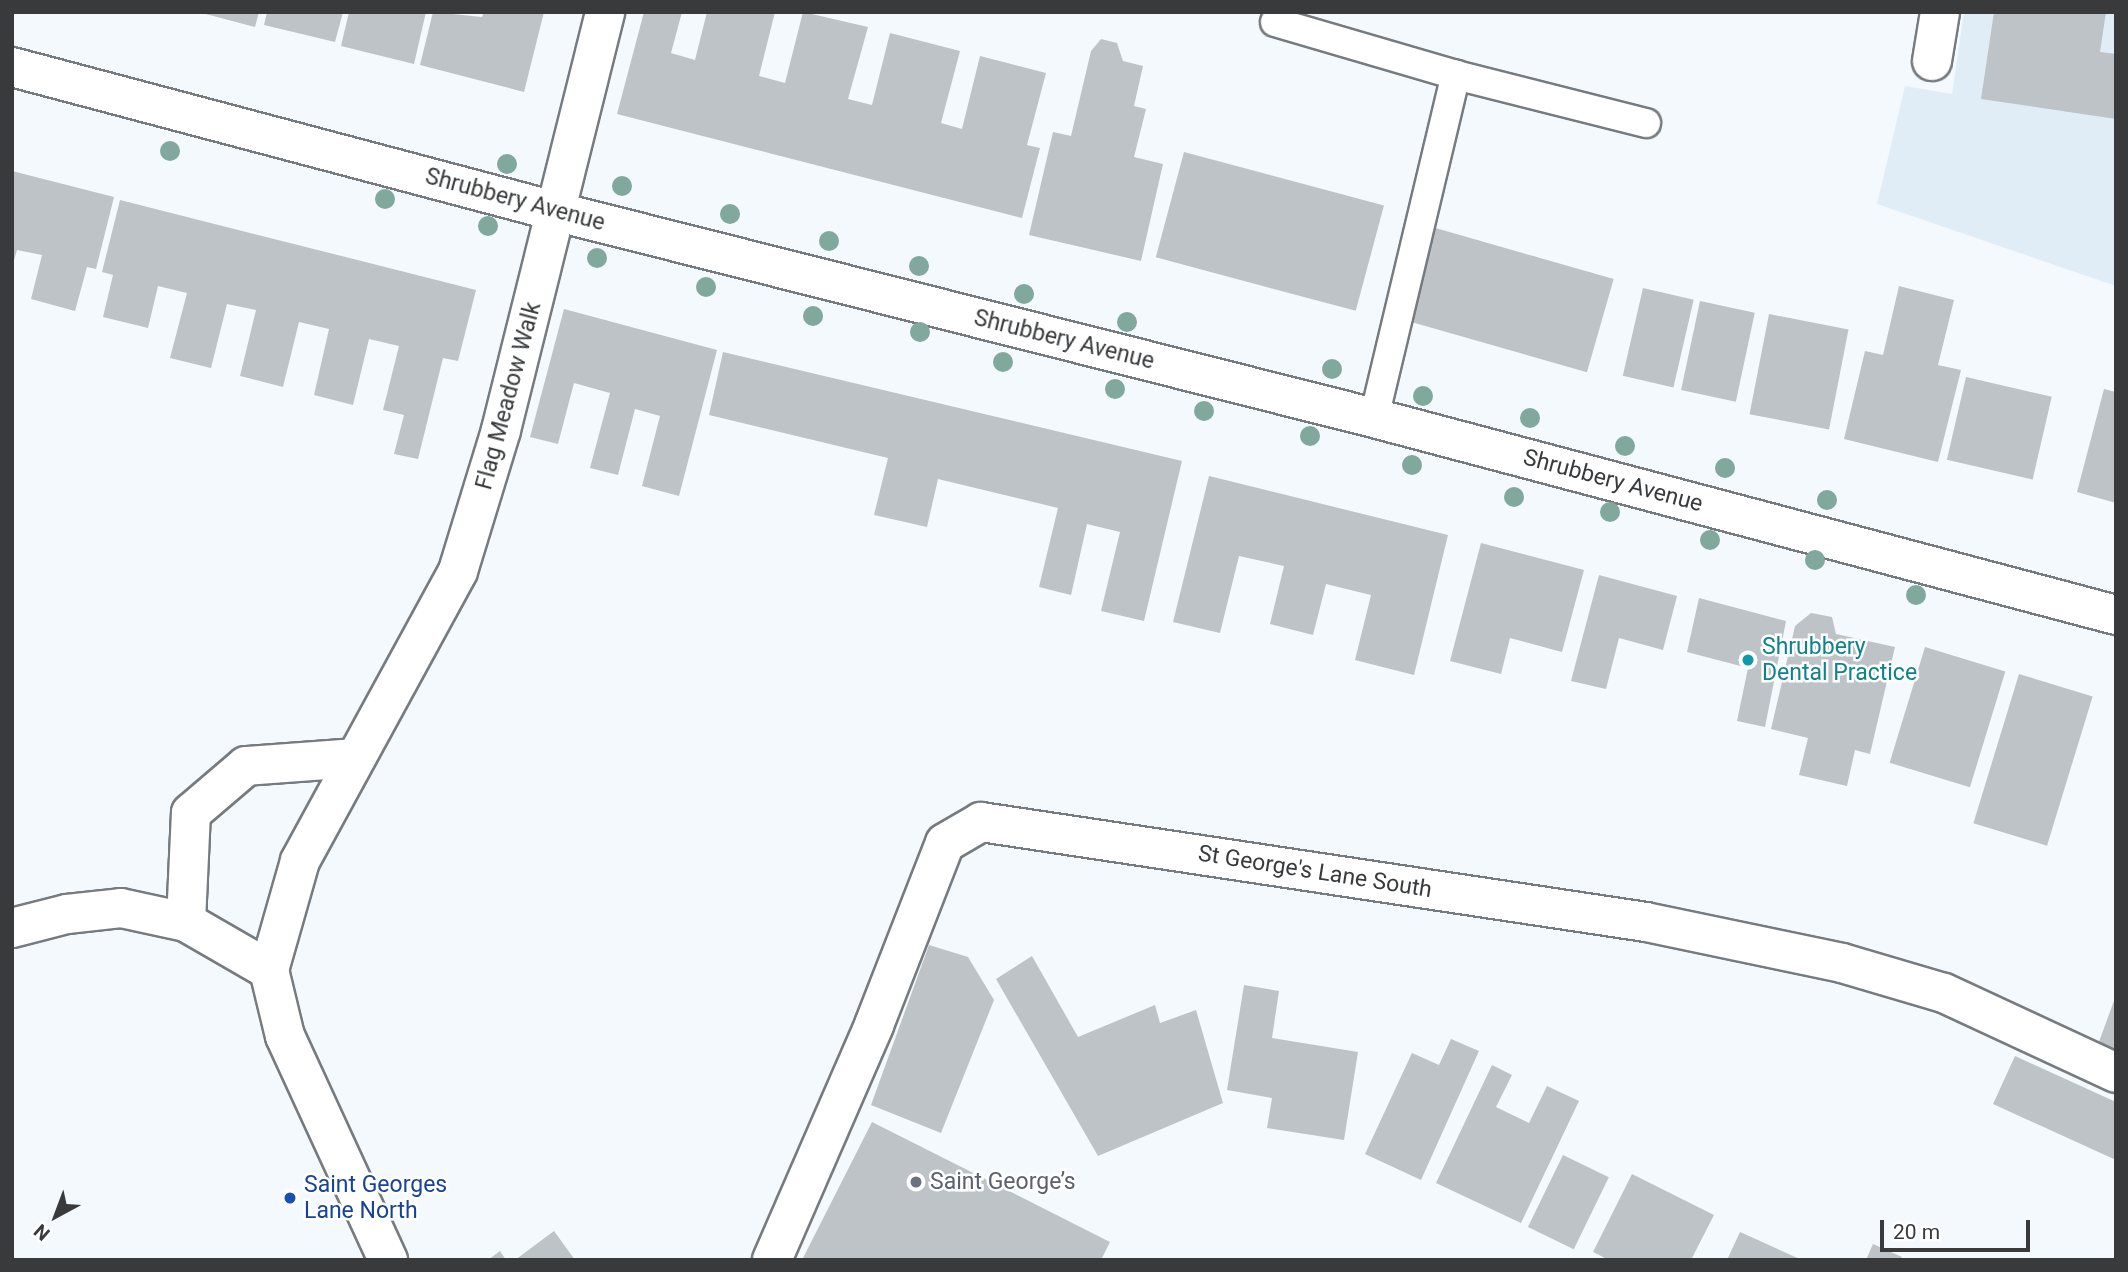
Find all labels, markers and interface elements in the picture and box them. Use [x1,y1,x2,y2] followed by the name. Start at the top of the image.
[422,163,608,237] street label: Shrubbery Avenue
[471,299,547,493] street label: Flag Meadow Walk
[971,304,1157,376] street label: Shrubbery Avenue
[1520,444,1706,518] street label: Shrubbery Avenue
[1762,633,1917,687] place label: Shrubbery Dental Practice
[1740,652,1756,668] marker: Shrubbery Dental Practice
[1196,840,1434,904] street label: St George's Lane South
[930,1168,1076,1196] place label: Saint George’s
[304,1171,447,1225] place label: Saint Georges Lane North
[908,1174,924,1190] marker: Saint George’s
[21,1181,91,1251] north arrow
[282,1190,298,1206] marker: Saint Georges Lane North
[1883,1206,2034,1250] scale bar
[29,1219,54,1245] text: N
[1893,1220,1940,1244] text: 20 m

